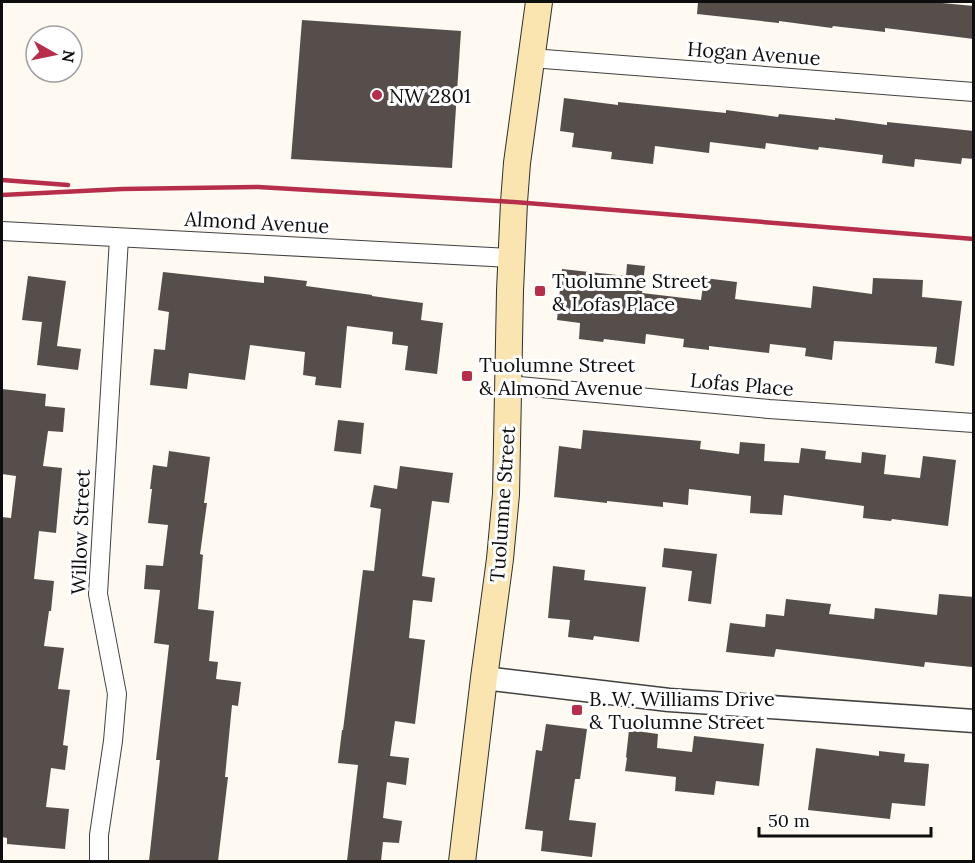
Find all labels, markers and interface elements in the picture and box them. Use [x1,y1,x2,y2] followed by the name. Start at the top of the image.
[24,24,84,84] north arrow
[687,36,822,70] street label: Hogan Avenue
[58,49,80,64] text: N
[389,83,471,108] place label: NW 2801
[370,88,384,102] marker: NW 2801
[183,206,330,238] street label: Almond Avenue
[552,268,709,316] place label: Tuolumne Street & Lofas Place
[533,284,547,298] marker: Tuolumne Street & Lofas Place
[479,352,643,400] place label: Tuolumne Street & Almond Avenue
[689,367,795,401] street label: Lofas Place
[460,369,474,383] marker: Tuolumne Street & Almond Avenue
[484,425,520,583] street label: Tuolumne Street
[65,469,95,595] street label: Willow Street
[589,686,775,734] place label: B. W. Williams Drive & Tuolumne Street
[570,703,584,717] marker: B. W. Williams Drive & Tuolumne Street
[759,800,932,838] scale bar
[768,809,810,832] text: 50 m

